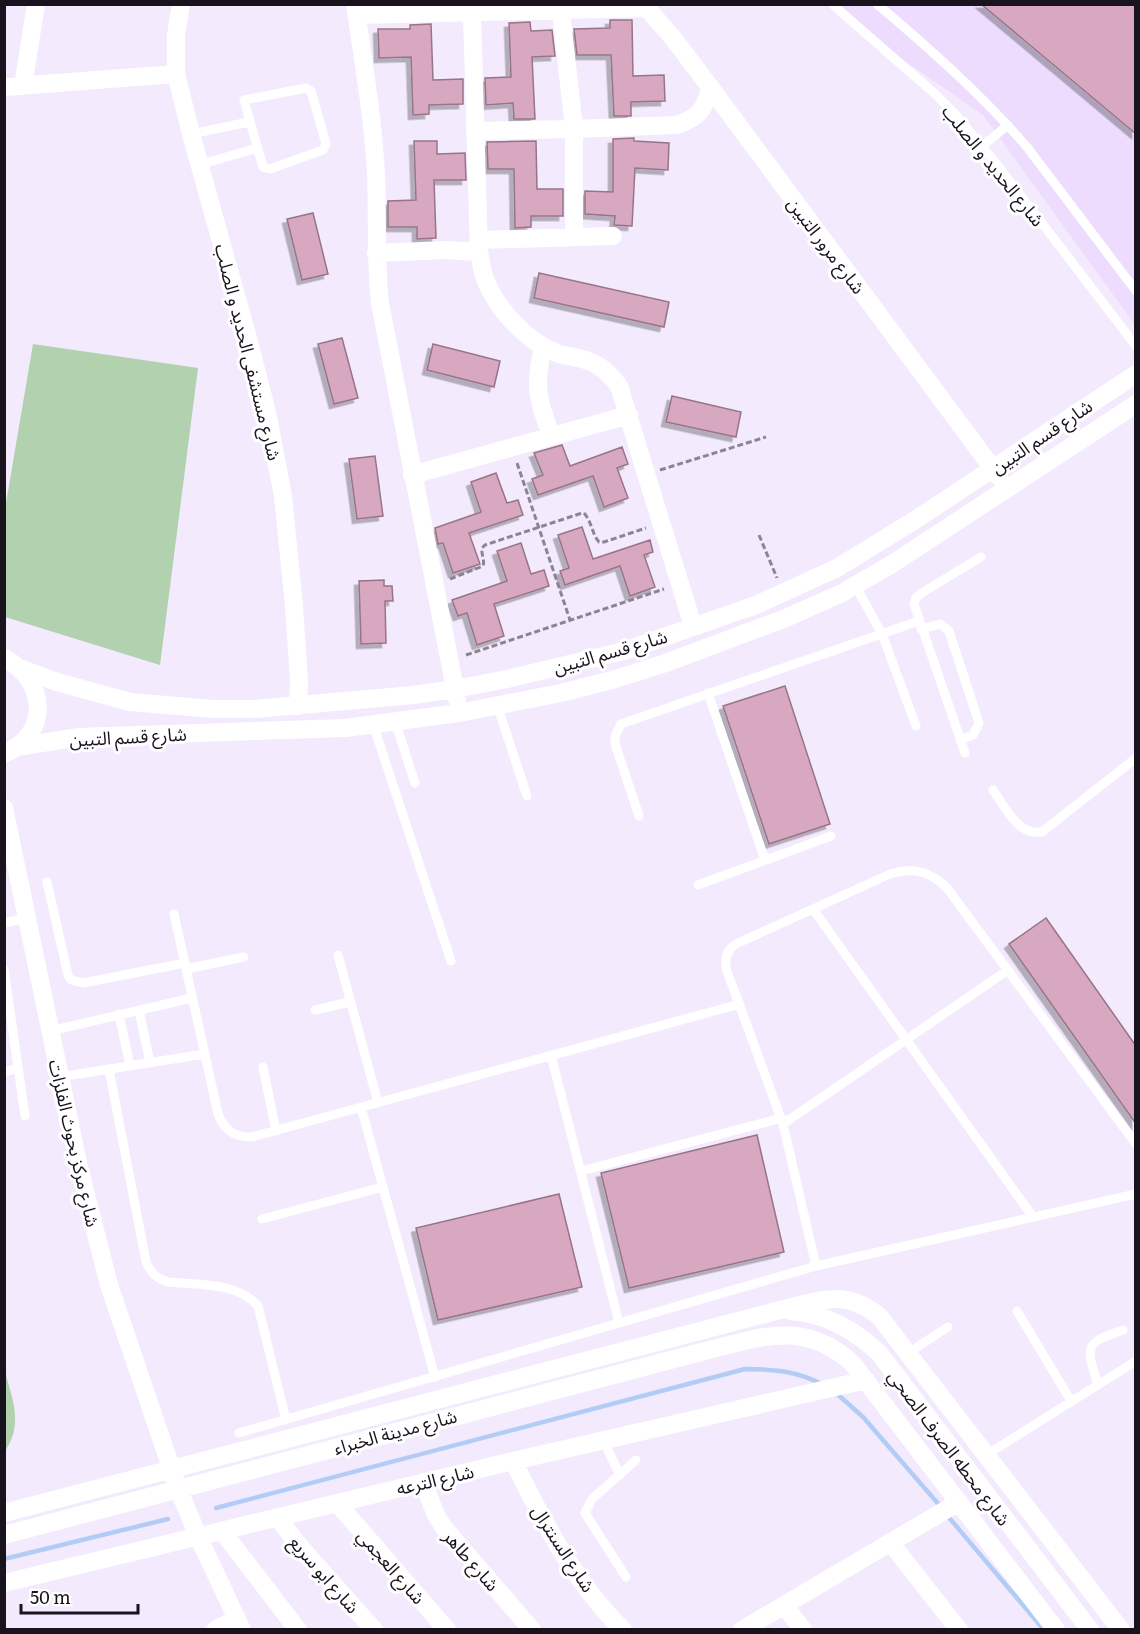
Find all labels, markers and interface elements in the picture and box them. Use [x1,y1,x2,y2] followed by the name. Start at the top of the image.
[935,98,1052,233] street label: شارع الحديد و الصلب
[780,191,872,300] street label: شارع مرور التبين
[207,241,289,464] street label: شارع مستشفى الحديد و الصلب
[985,392,1098,482] street label: شارع قسم التبين
[550,622,671,682] street label: شارع قسم التبين
[69,719,187,755] street label: شارع قسم التبين
[41,1057,107,1230] street label: شارع مركز بحوث الفلزات
[881,1363,1018,1532] street label: شارع محطه الصرف الصحي
[330,1402,460,1462] street label: شارع مدينة الخبراء
[394,1457,477,1503] street label: شارع الترعه
[524,1499,602,1598] street label: شارع السنترال
[350,1522,432,1611] street label: شارع العجمي
[436,1523,506,1598] street label: شارع طاهر
[282,1529,367,1620] street label: شارع ابو سريع
[21,1577,138,1615] scale bar
[30,1583,71,1610] text: 50 m

